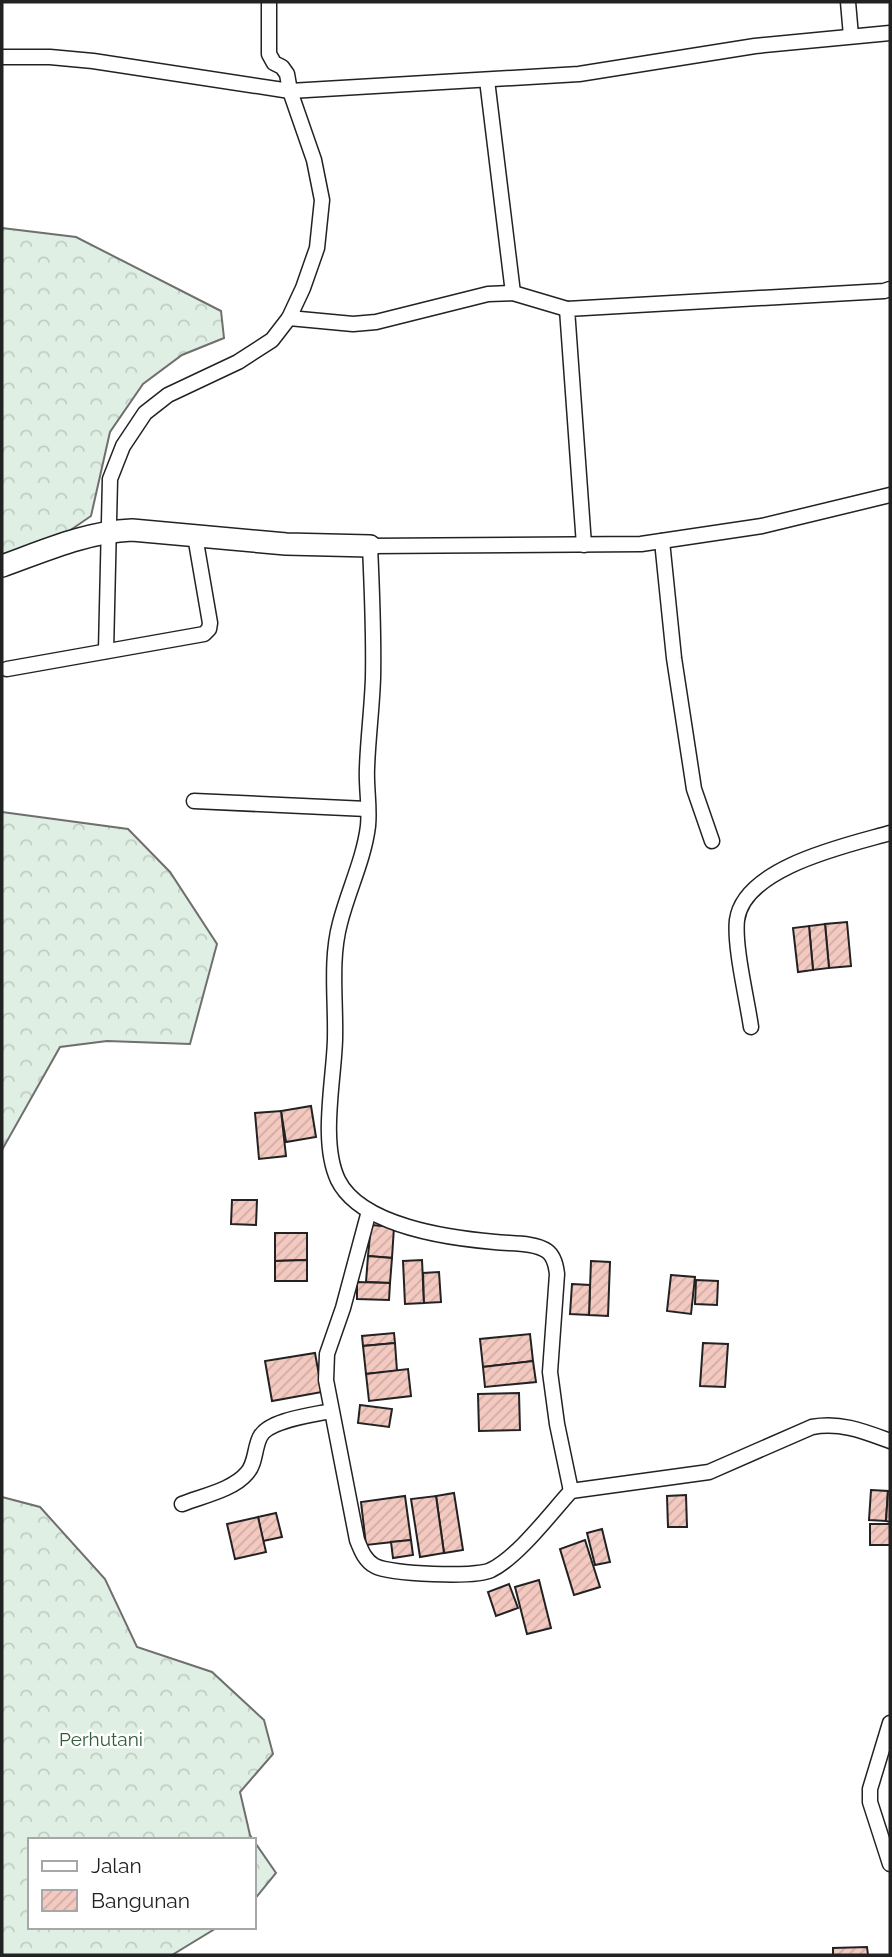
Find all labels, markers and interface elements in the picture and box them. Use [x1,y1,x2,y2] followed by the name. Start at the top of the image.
[59,1728,143,1750] park label: Perhutani
[28,1838,256,1929] legend
[91,1853,142,1878] text: Jalan
[91,1888,190,1913] text: Bangunan

